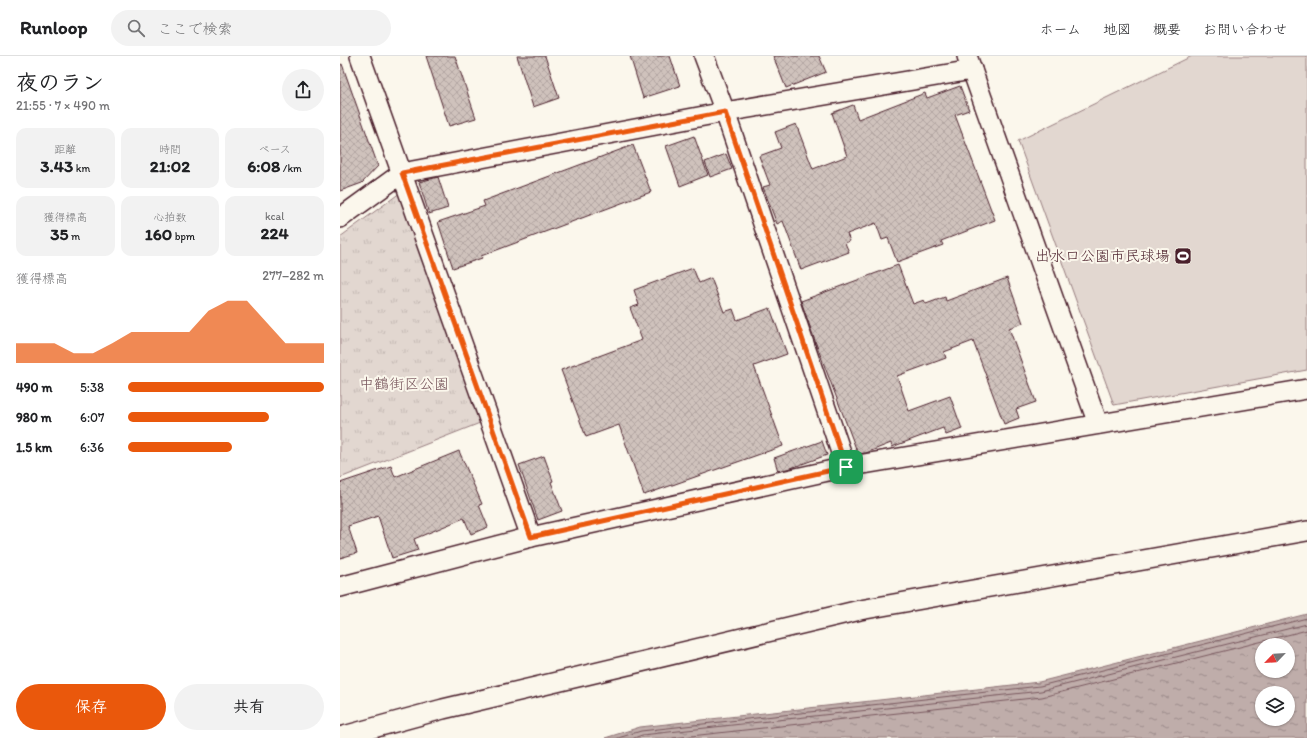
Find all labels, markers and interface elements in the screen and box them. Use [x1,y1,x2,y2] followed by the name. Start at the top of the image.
[111,10,391,46] search box
[20,16,87,39] text: Runloop
[125,17,147,39] icon: search
[157,20,232,38] text: ここで検索
[1040,21,1081,38] text: ホーム
[1103,21,1131,38] text: 地図
[1153,21,1181,38] text: 概要
[1203,21,1287,38] text: お問い合わせ
[16,69,104,96] text: 夜のラン
[282,69,324,111] button: share
[16,98,110,113] text: 21:55 · 7 × 490 m
[54,143,76,156] text: 距離
[159,143,181,156] text: 時間
[258,143,291,156] text: ペース
[40,156,73,176] text: 3.43
[150,156,190,176] text: 21:02
[247,156,280,176] text: 6:08
[73,162,90,175] text: km
[280,162,302,175] text: /km
[265,210,284,223] text: kcal
[43,211,87,224] text: 獲得標高
[153,211,186,224] text: 心拍数
[261,223,289,243] text: 224
[50,224,69,244] text: 35
[145,224,172,244] text: 160
[69,230,80,243] text: m
[172,230,195,243] text: bpm
[1173,246,1193,266] sports icon: 出水口公園市民球場
[1035,247,1170,265] place label: 出水口公園市民球場
[262,268,324,283] text: 277–282 m
[16,271,68,286] text: 獲得標高
[359,375,449,393] park label: 中鶴街区公園
[16,380,52,395] text: 490 m
[80,380,104,395] text: 5:38
[16,410,52,425] text: 980 m
[80,410,105,425] text: 6:07
[16,440,52,455] text: 1.5 km
[80,440,104,455] text: 6:36
[829,450,863,484] pin
[835,456,857,478] icon: arrive
[1255,638,1295,678] north arrow
[1255,638,1295,726] map controls
[16,684,166,730] button: 保存
[174,684,324,730] button: 共有
[1255,686,1295,726] button: layers

